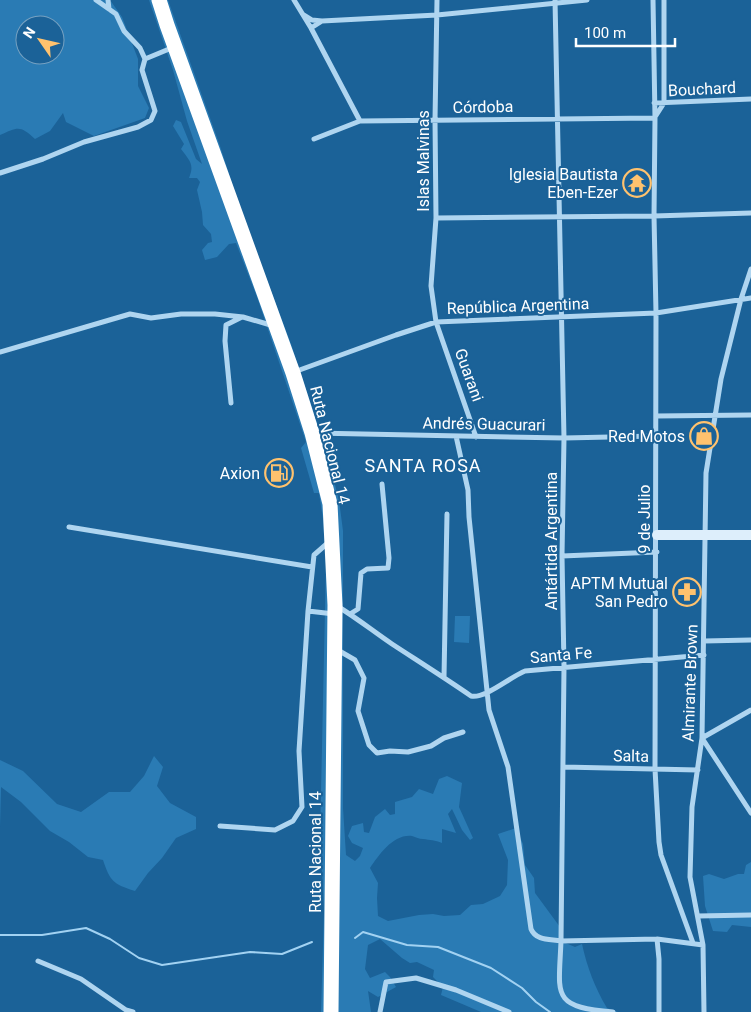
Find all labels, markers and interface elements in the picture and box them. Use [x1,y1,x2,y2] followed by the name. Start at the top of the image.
[15,15,65,65] north arrow
[576,15,675,47] scale bar
[20,24,39,41] text: N
[584,24,626,42] text: 100 m
[667,78,737,100] street label: Bouchard
[453,97,513,117] street label: Córdoba
[414,110,433,212] street label: Islas Malvinas
[509,165,619,202] place label: Iglesia Bautista Eben-Ezer
[622,168,652,198] temple icon: Iglesia Bautista Eben-Ezer
[446,294,590,318] street label: República Argentina
[451,346,487,404] street label: Guarani
[306,384,354,506] street label: Ruta Nacional 14
[422,413,546,435] street label: Andrés Guacurari
[689,421,719,451] shop icon: Red Motos
[608,427,685,446] place label: Red Motos
[364,455,482,476] district label: SANTA ROSA
[264,458,294,488] fuel station icon: Axion
[220,464,260,483] place label: Axion
[542,472,561,610] street label: Antártida Argentina
[635,485,654,554] street label: 9 de Julio
[571,574,668,611] place label: APTM Mutual San Pedro
[672,577,702,607] pharmacy icon: APTM Mutual San Pedro
[678,624,702,742] street label: Almirante Brown
[529,643,593,667] street label: Santa Fe
[613,746,649,766] street label: Salta
[306,791,325,913] street label: Ruta Nacional 14

